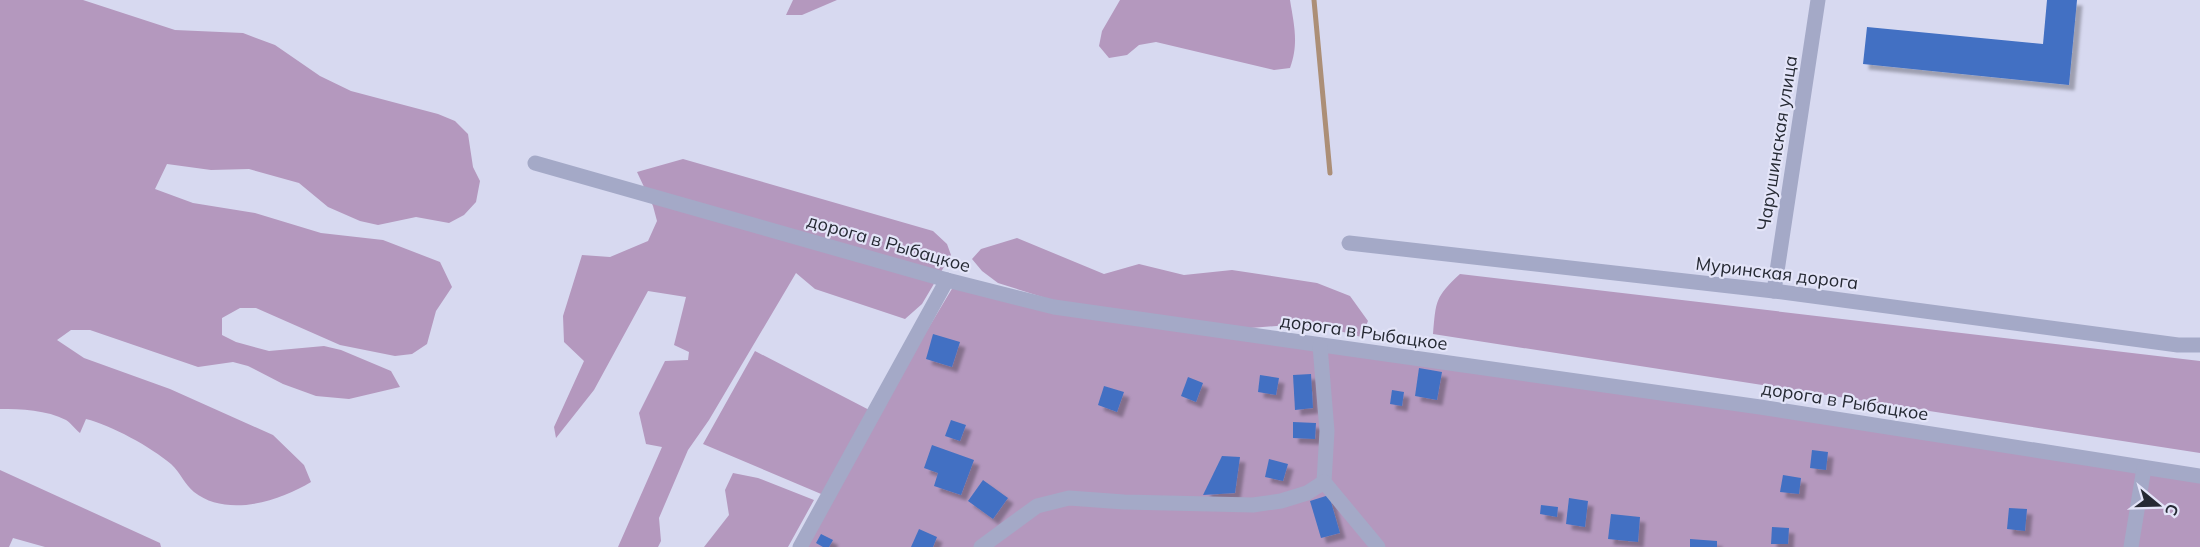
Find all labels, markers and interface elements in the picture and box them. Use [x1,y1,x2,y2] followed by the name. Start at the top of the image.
[1752,54,1802,232] street label: Чарушинская улица
[805,209,973,277] street label: дорога в Рыбацкое
[1694,252,1860,294] street label: Муринская дорога
[1279,309,1449,355] street label: дорога в Рыбацкое
[1760,376,1930,426] street label: дорога в Рыбацкое
[2128,475,2188,535] north arrow
[2161,501,2183,518] text: С

